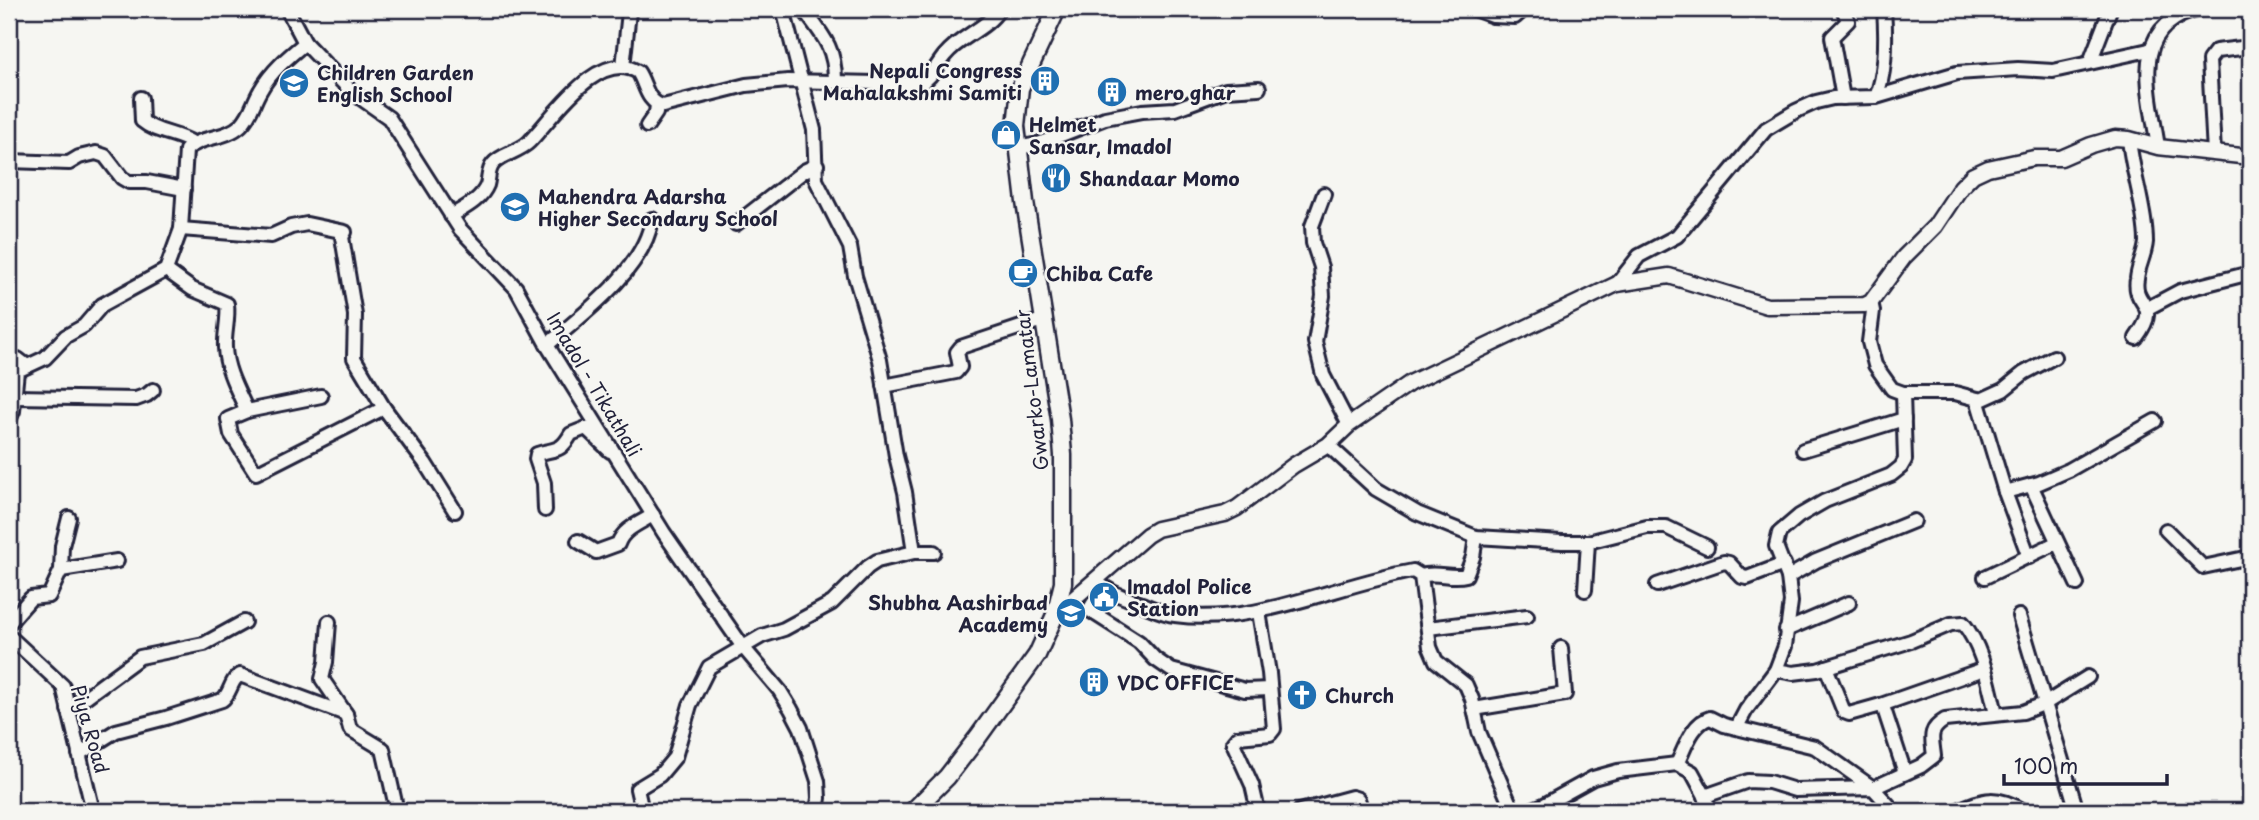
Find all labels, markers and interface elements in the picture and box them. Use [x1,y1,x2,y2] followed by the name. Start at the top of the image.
[823,56,1022,106] place label: Nepali Congress Mahalakshmi Samiti
[317,58,474,108] place label: Children Garden English School
[1028,64,1062,98] building icon: Nepali Congress Mahalakshmi Samiti
[277,66,311,100] school or university icon: Children Garden English School
[1095,75,1129,109] building icon: mero ghar
[1135,78,1236,106] place label: mero ghar
[1029,110,1172,160] place label: Helmet Sansar, Imadol
[989,118,1023,152] shop icon: Helmet Sansar, Imadol
[1039,161,1073,195] restaurant icon: Shandaar Momo
[1079,164,1240,192] place label: Shandaar Momo
[538,182,778,232] place label: Mahendra Adarsha Higher Secondary School
[498,190,532,224] school or university icon: Mahendra Adarsha Higher Secondary School
[1006,256,1040,290] cafe icon: Chiba Cafe
[1046,259,1153,287] place label: Chiba Cafe
[541,306,649,462] street label: Imadol - Tikathali
[1007,307,1055,472] street label: Gwarko-Lamatar
[1127,572,1251,622] place label: Imadol Police Station
[1087,580,1121,614] public building icon: Imadol Police Station
[868,588,1048,638] place label: Shubha Aashirbad Academy
[1054,596,1088,630] school or university icon: Shubha Aashirbad Academy
[1077,665,1111,699] building icon: VDC OFFICE
[1117,668,1234,696] place label: VDC OFFICE
[1285,678,1319,712] church icon: Church
[65,681,117,777] street label: Piya Road
[1325,681,1394,709] place label: Church
[2004,743,2166,787] scale bar
[2014,749,2078,781] text: 100 m

